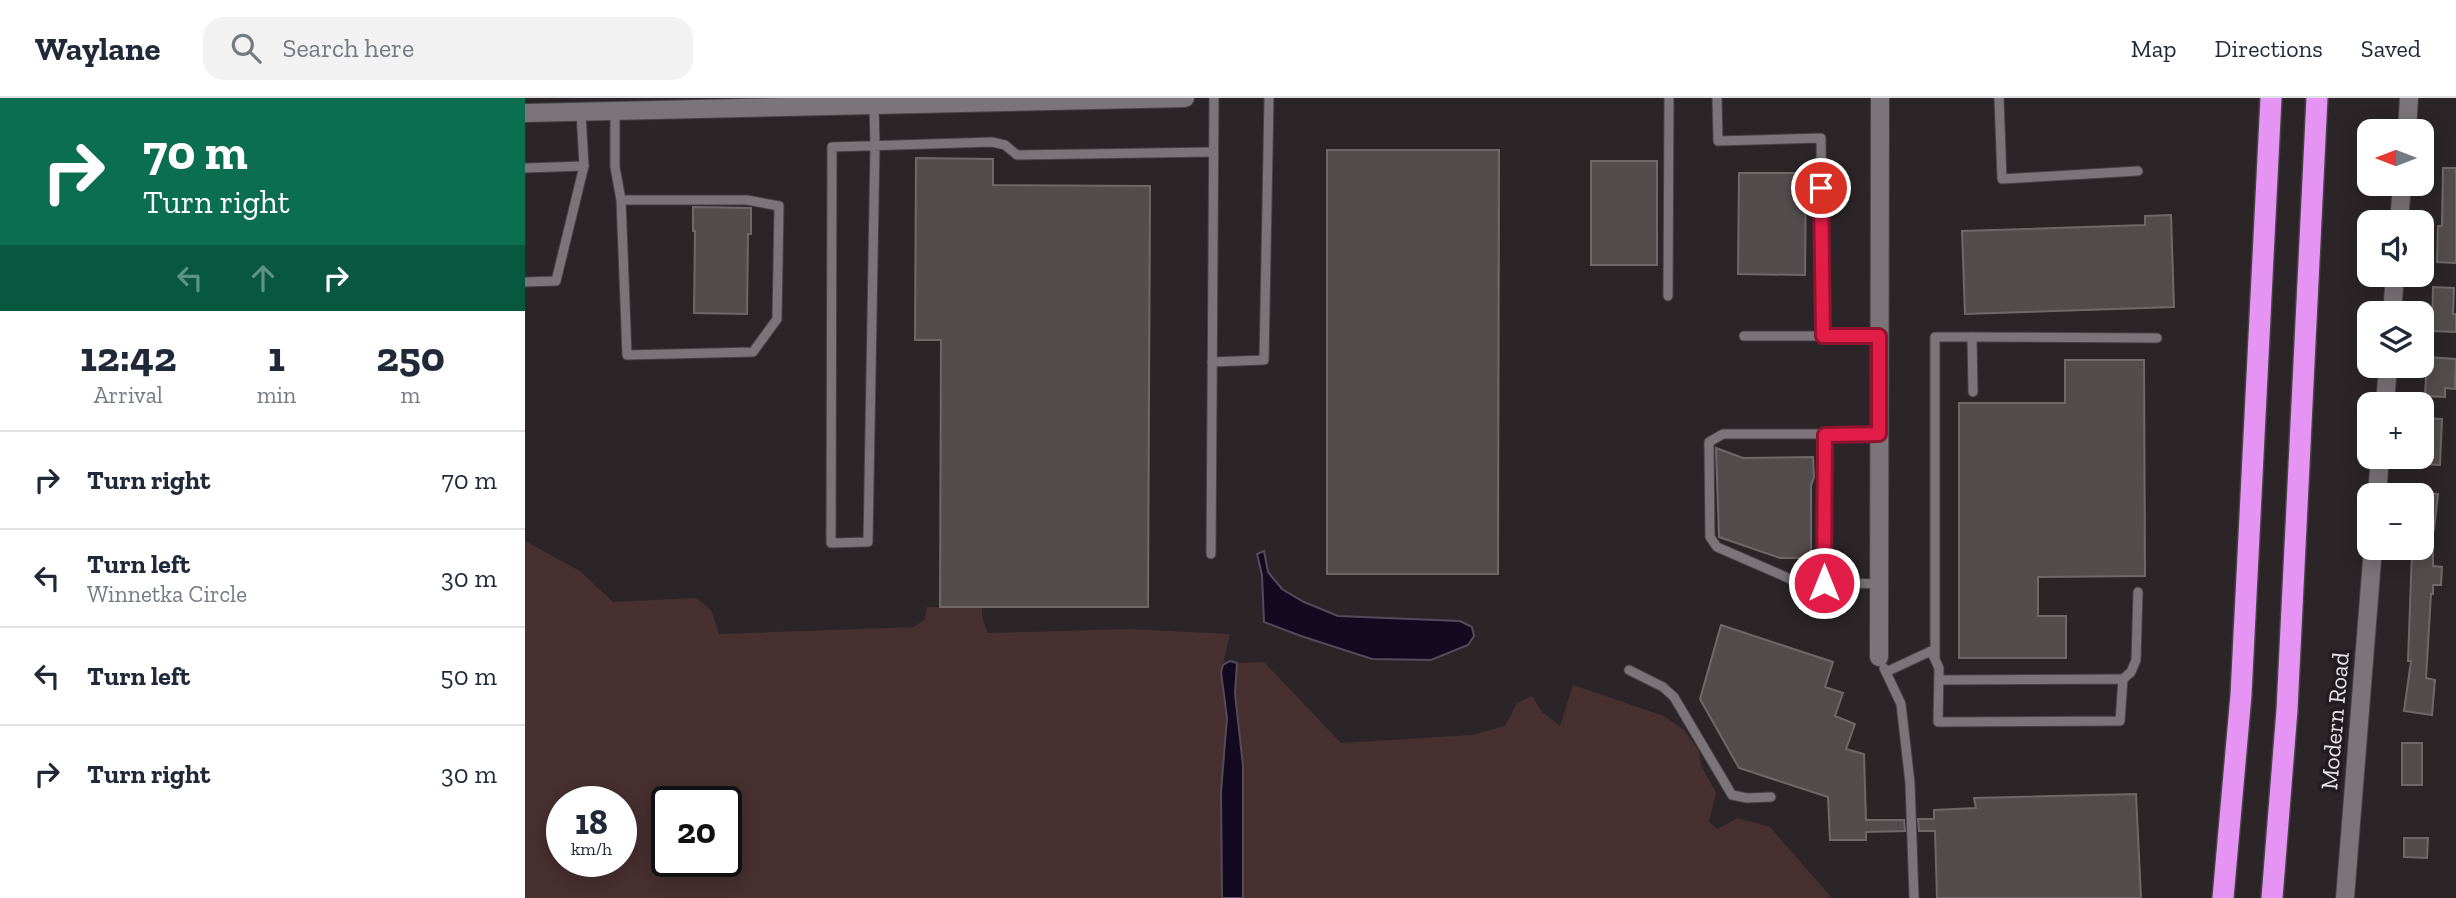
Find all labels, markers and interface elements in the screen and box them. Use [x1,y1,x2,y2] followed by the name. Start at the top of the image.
[203,17,693,80] search box
[35,29,161,68] text: Waylane
[227,29,265,67] icon: search
[283,32,414,64] text: Search here
[2131,34,2177,63] text: Map
[2215,34,2323,63] text: Directions
[2361,34,2421,63] text: Saved
[2357,119,2434,196] north arrow
[2357,119,2434,560] map controls
[143,123,248,182] text: 70 m
[28,126,119,217] icon: right
[1791,158,1851,218] pin
[1802,169,1840,207] icon: arrive
[143,183,290,221] text: Turn right
[2357,210,2434,287] button: sound
[171,259,209,297] icon: left
[244,259,282,297] icon: ahead
[317,259,355,297] icon: right
[2357,301,2434,378] button: layers
[80,331,177,382] text: 12:42
[268,331,285,382] text: 1
[376,331,445,382] text: 250
[94,381,163,409] text: Arrival
[257,381,296,409] text: min
[401,381,420,409] text: m
[2357,392,2434,469] button: +
[28,461,66,499] icon: right
[87,464,210,496] text: Turn right
[441,464,497,496] text: 70 m
[2357,483,2434,560] button: −
[1787,546,1861,620] position arrow
[87,548,190,580] text: Turn left
[28,559,66,597] icon: left
[441,562,497,594] text: 30 m
[87,580,247,608] text: Winnetka Circle
[2314,651,2355,791] street label: Modern Road
[28,657,66,695] icon: left
[87,660,190,692] text: Turn left
[440,660,497,692] text: 50 m
[28,755,66,793] icon: right
[87,758,210,790] text: Turn right
[441,758,497,790] text: 30 m
[651,786,742,877] speed limit sign: 20
[575,801,608,843] text: 18
[571,838,612,860] text: km/h

